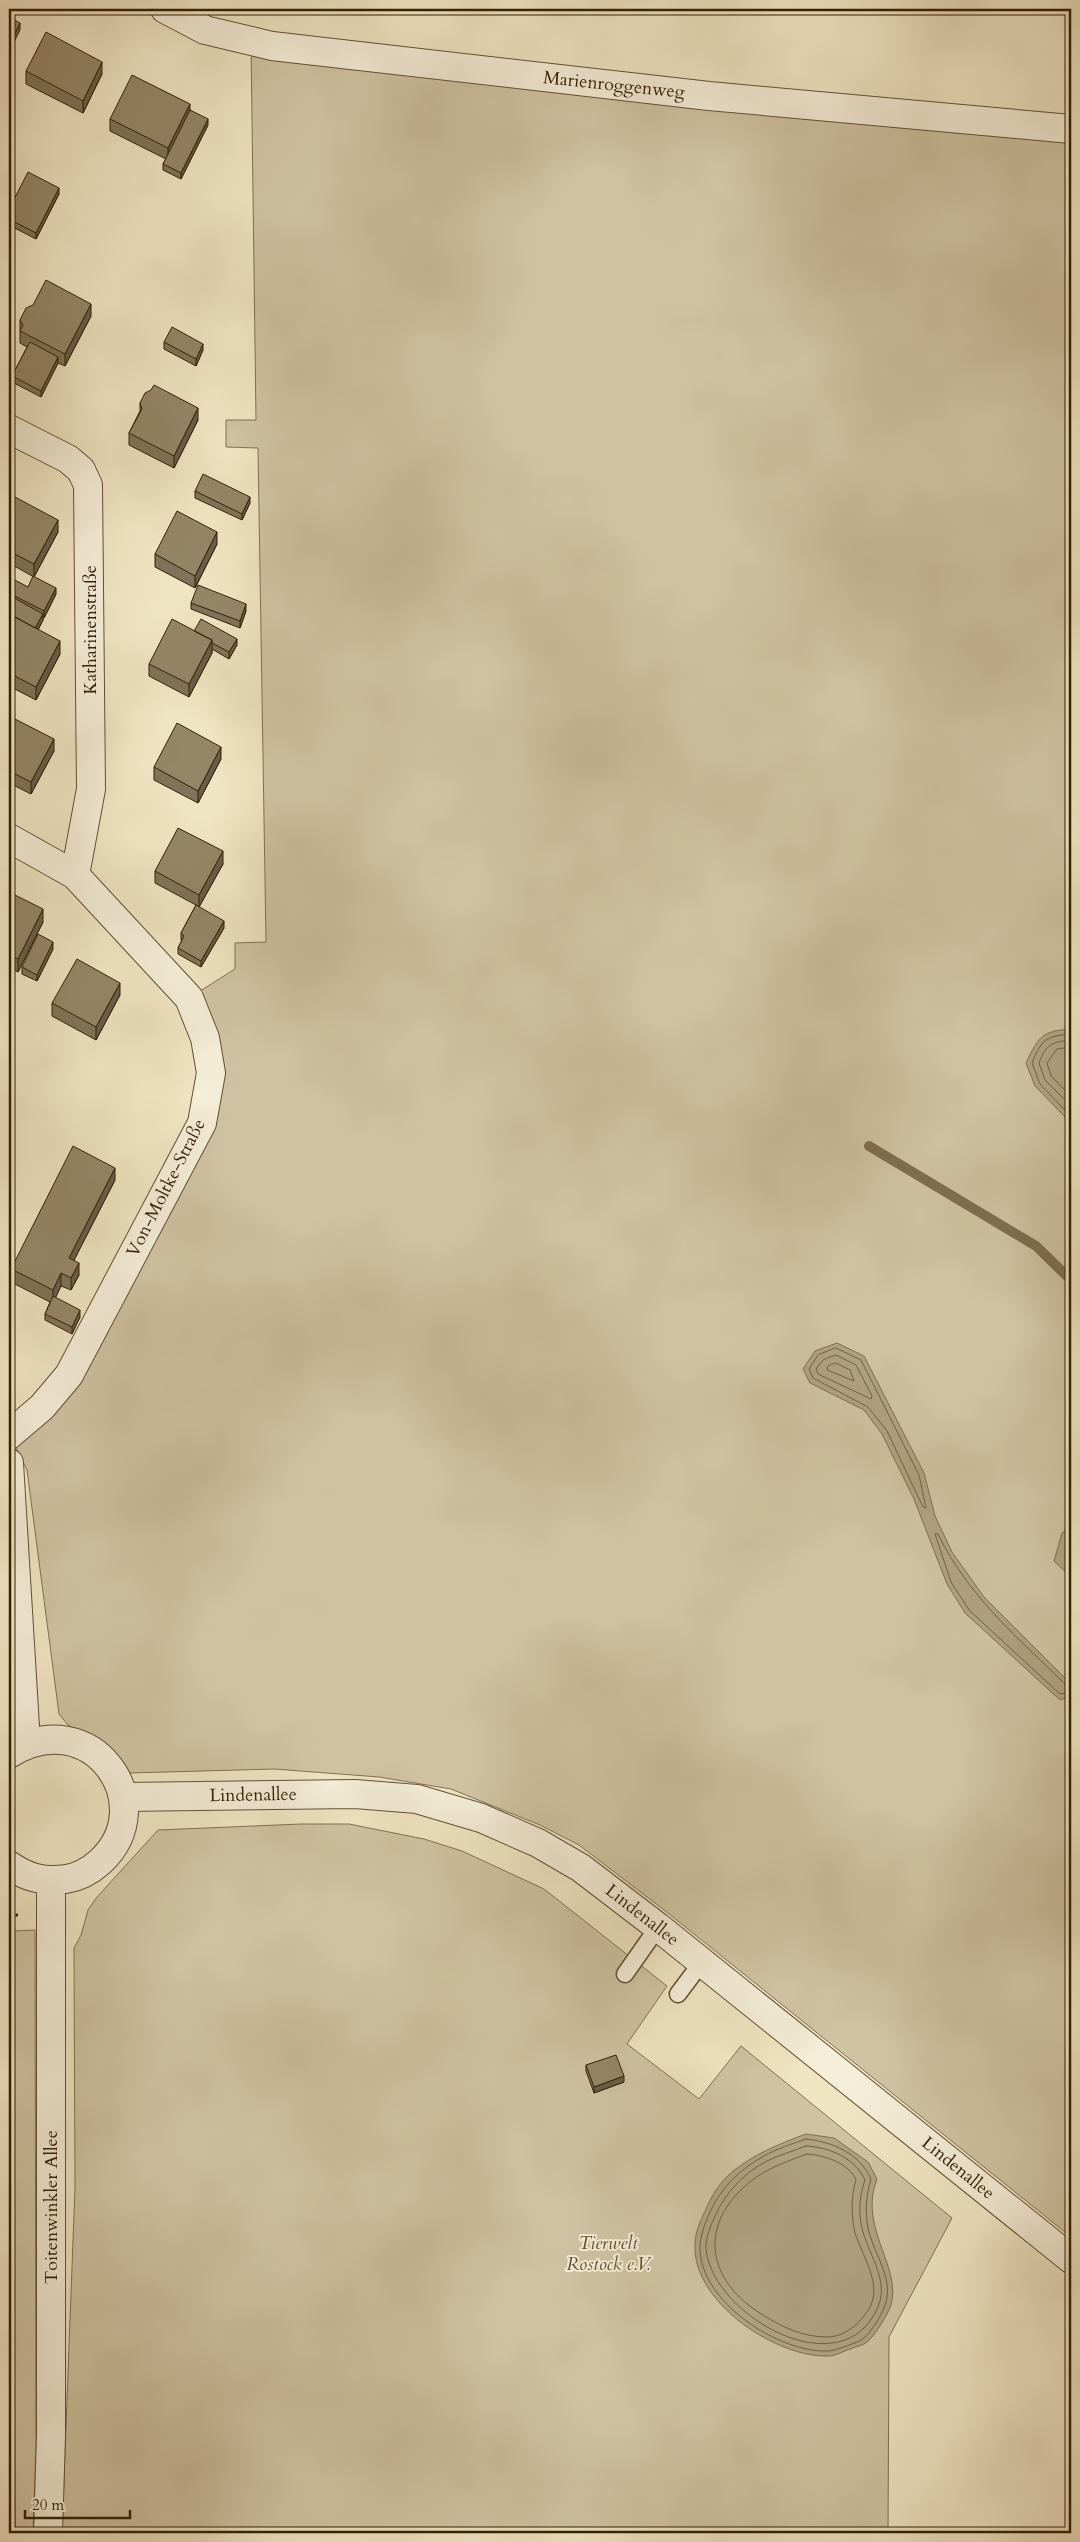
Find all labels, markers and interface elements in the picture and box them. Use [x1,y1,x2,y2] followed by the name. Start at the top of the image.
[542,65,687,105] street label: Marienroggenweg
[78,565,103,695] street label: Katharinenstraße
[120,1115,212,1261] street label: Von-Moltke-Straße
[209,1782,297,1808] street label: Lindenallee
[600,1878,684,1952] street label: Lindenallee
[39,2130,64,2284] street label: Toitenwinkler Allee
[916,2131,1000,2205] street label: Lindenallee
[566,2231,652,2277] park label: Tierwelt Rostock e.V.
[25,2487,130,2519] scale bar
[32,2495,64,2515] text: 20 m

